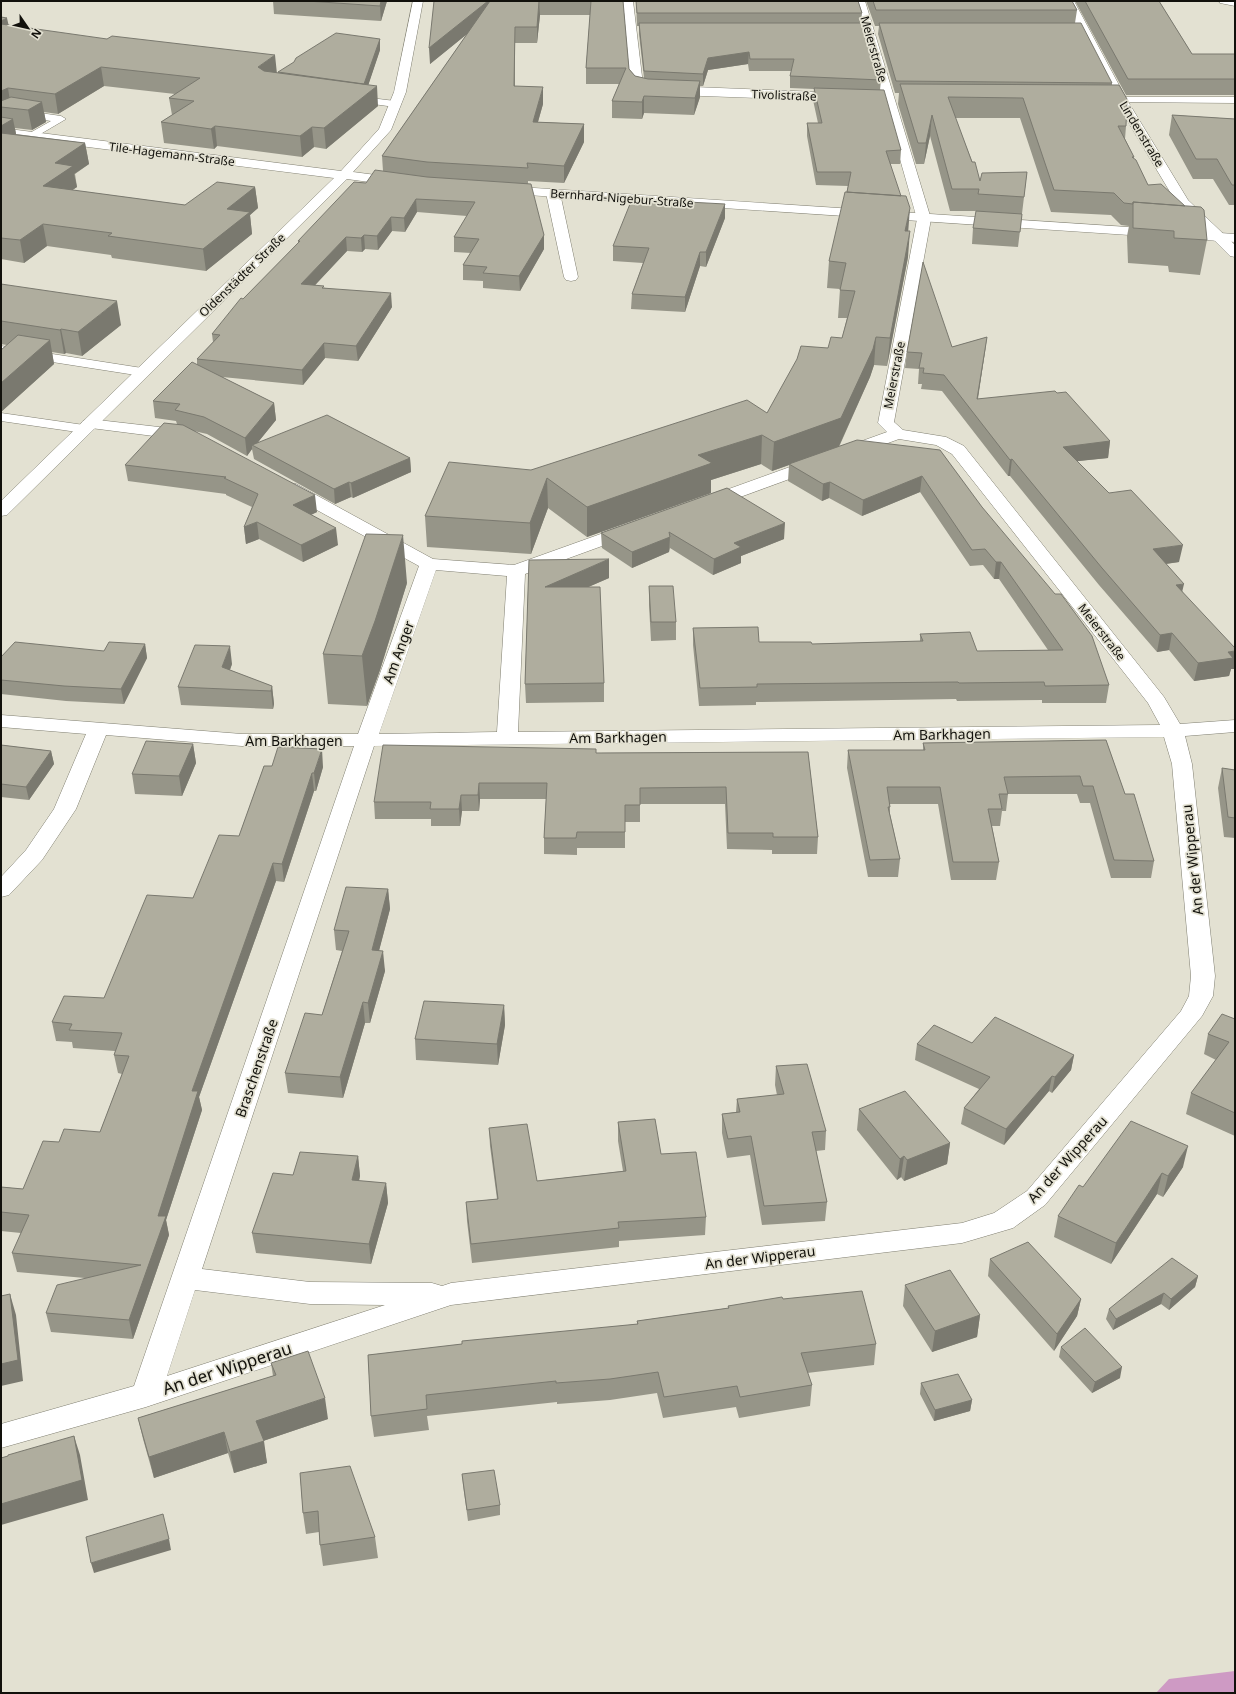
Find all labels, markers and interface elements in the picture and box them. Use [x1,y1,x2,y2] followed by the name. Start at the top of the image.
[8,8,48,48] north arrow
[856,14,892,84] street label: Meierstraße
[28,26,45,42] text: N
[751,85,817,105] street label: Tivolistraße
[1116,98,1169,170] street label: Lindenstraße
[108,138,236,170] street label: Tile-Hagemann-Straße
[550,185,695,212] street label: Bernhard-Nigebur-Straße
[195,229,289,321] street label: Oldenstädter Straße
[879,340,909,410] street label: Meierstraße
[1074,600,1130,664] street label: Meierstraße
[378,618,418,686] street label: Am Anger
[893,724,991,744] street label: Am Barkhagen
[569,727,667,747] street label: Am Barkhagen
[245,731,343,750] street label: Am Barkhagen
[1177,804,1207,916] street label: An der Wipperau
[230,1016,282,1120] street label: Braschenstraße
[1023,1111,1111,1207] street label: An der Wipperau
[704,1241,816,1273] street label: An der Wipperau
[159,1336,295,1400] street label: An der Wipperau

